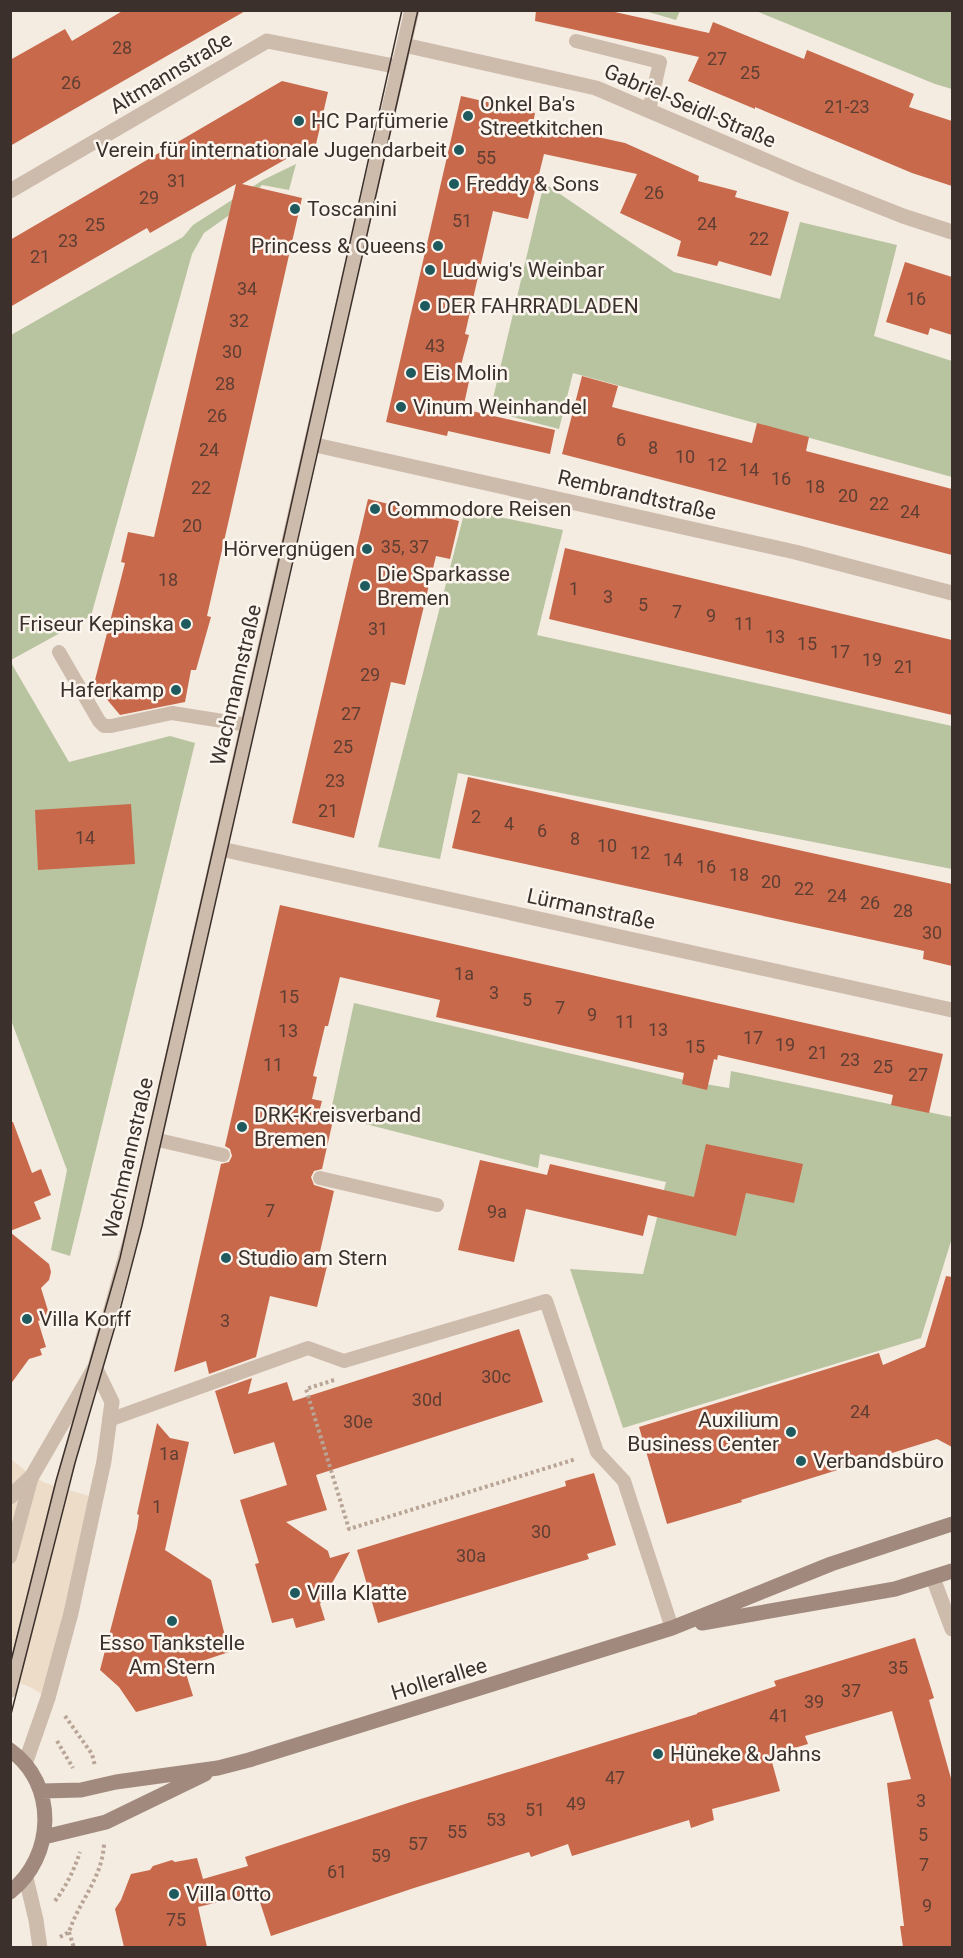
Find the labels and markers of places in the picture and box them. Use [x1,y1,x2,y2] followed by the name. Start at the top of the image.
[480,92,603,140] place label: Onkel Ba's Streetkitchen
[311,109,448,133] place label: HC Parfümerie
[461,109,475,123] marker: Onkel Ba's Streetkitchen
[292,114,306,128] marker: HC Parfümerie
[96,138,447,162] place label: Verein für internationale Jugendarbeit
[452,143,466,157] marker: Verein für internationale Jugendarbeit
[466,172,599,196] place label: Freddy & Sons
[447,177,461,191] marker: Freddy & Sons
[307,197,397,221] place label: Toscanini
[288,202,302,216] marker: Toscanini
[251,234,426,258] place label: Princess & Queens
[431,239,445,253] marker: Princess & Queens
[442,258,604,282] place label: Ludwig's Weinbar
[423,263,437,277] marker: Ludwig's Weinbar
[437,294,639,318] place label: DER FAHRRADLADEN
[418,299,432,313] marker: DER FAHRRADLADEN
[423,361,508,385] place label: Eis Molin
[404,366,418,380] marker: Eis Molin
[413,395,587,419] place label: Vinum Weinhandel
[394,400,408,414] marker: Vinum Weinhandel
[387,497,571,521] place label: Commodore Reisen
[368,502,382,516] marker: Commodore Reisen
[223,537,355,561] place label: Hörvergnügen
[360,542,374,556] marker: Hörvergnügen
[377,562,510,610] place label: Die Sparkasse Bremen
[358,579,372,593] marker: Die Sparkasse Bremen
[19,612,174,636] place label: Friseur Kepinska
[179,617,193,631] marker: Friseur Kepinska
[60,678,164,702] place label: Haferkamp
[169,683,183,697] marker: Haferkamp
[254,1103,421,1151] place label: DRK-Kreisverband Bremen
[235,1120,249,1134] marker: DRK-Kreisverband Bremen
[238,1246,387,1270] place label: Studio am Stern
[219,1251,233,1265] marker: Studio am Stern
[39,1307,132,1331] place label: Villa Korff
[20,1312,34,1326] marker: Villa Korff
[627,1408,779,1456] place label: Auxilium Business Center
[784,1425,798,1439] marker: Auxilium Business Center
[813,1449,944,1473] place label: Verbandsbüro
[794,1454,808,1468] marker: Verbandsbüro
[307,1581,407,1605] place label: Villa Klatte
[288,1586,302,1600] marker: Villa Klatte
[165,1614,179,1628] marker: Esso Tankstelle Am Stern
[99,1631,245,1679] place label: Esso Tankstelle Am Stern
[670,1742,821,1766] place label: Hüneke & Jahns
[651,1747,665,1761] marker: Hüneke & Jahns
[186,1882,271,1906] place label: Villa Otto
[167,1887,181,1901] marker: Villa Otto

